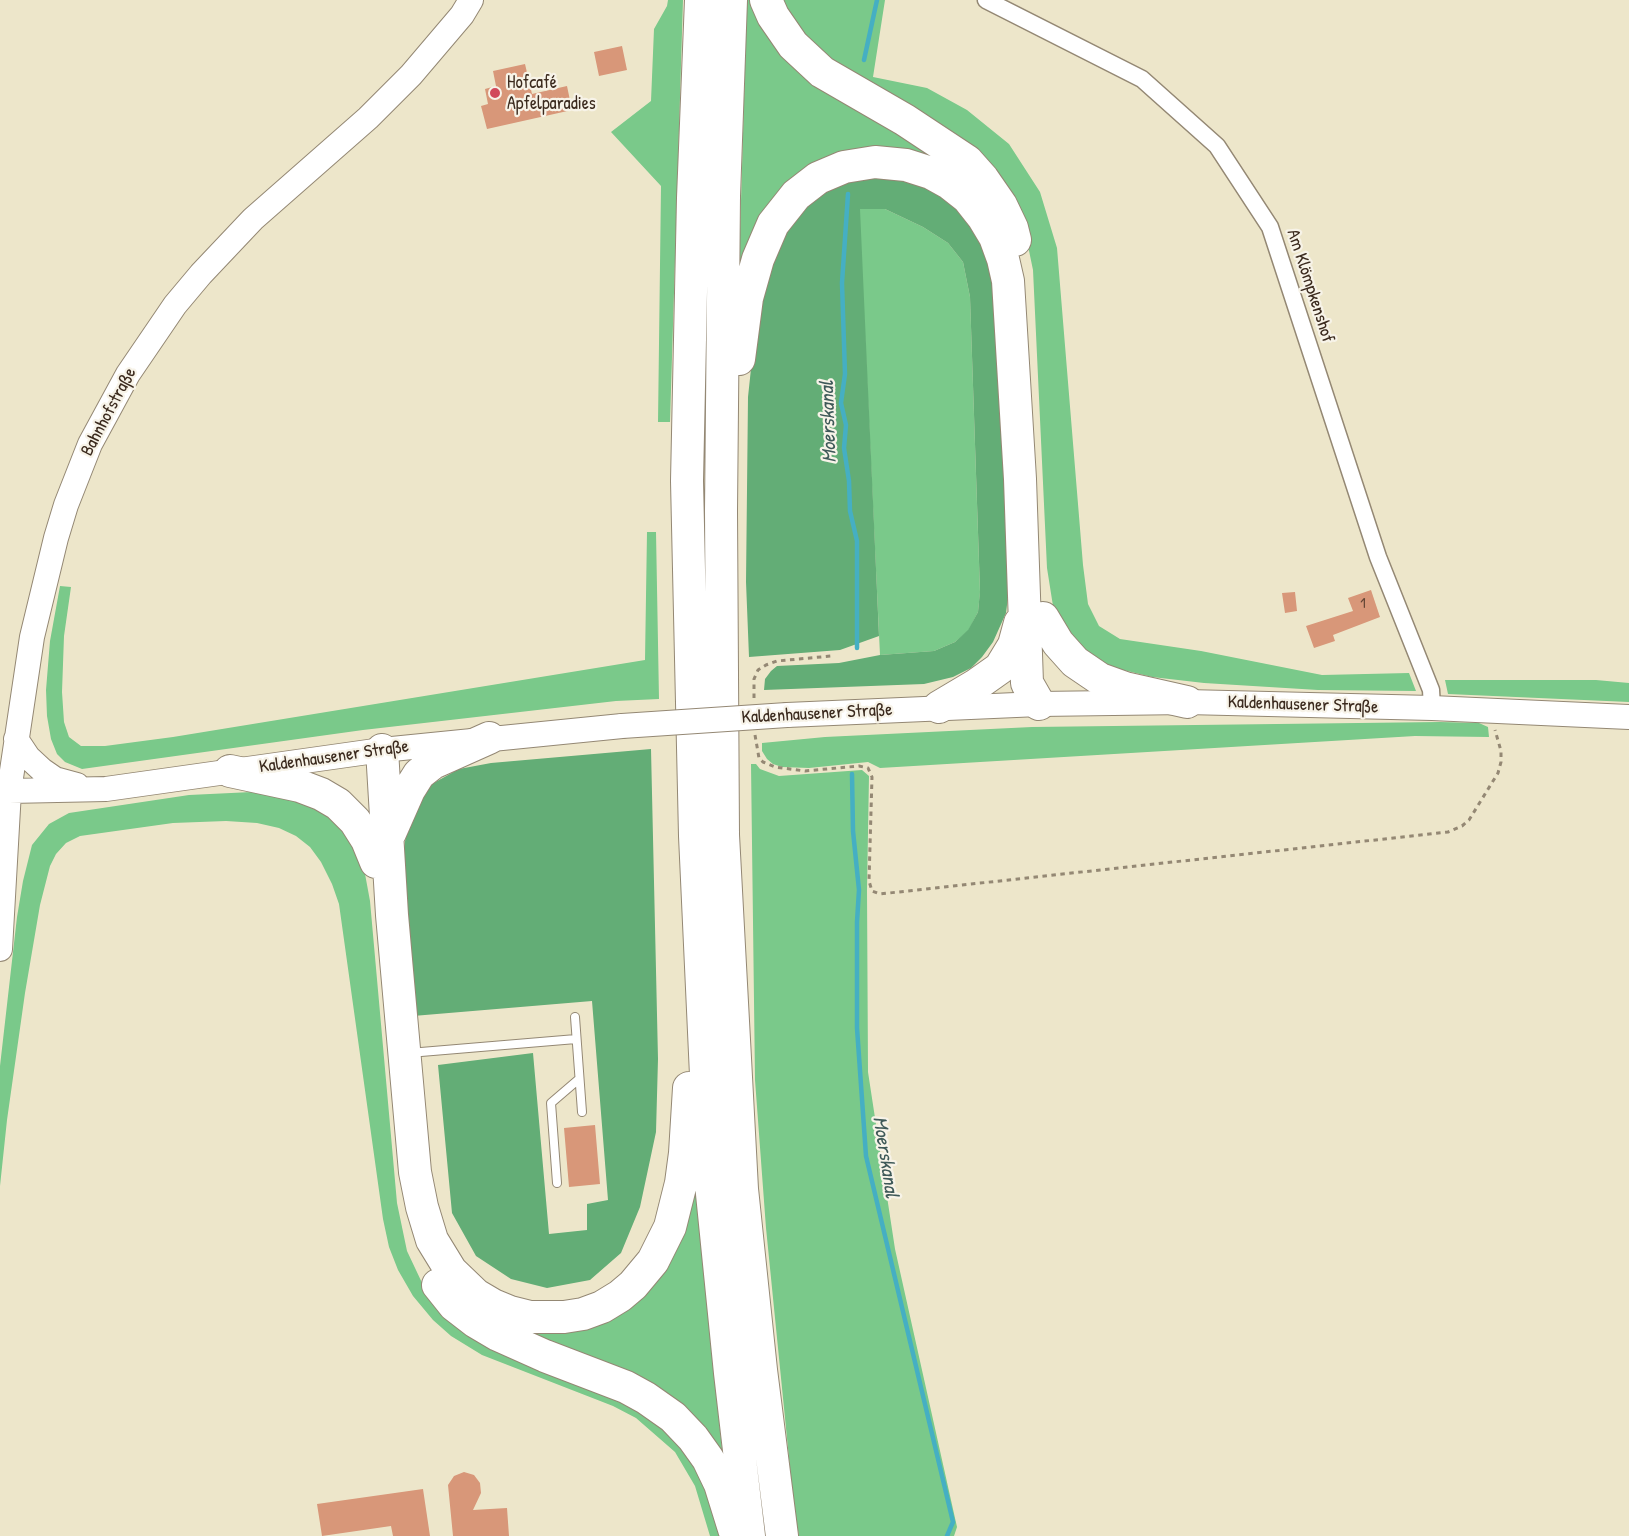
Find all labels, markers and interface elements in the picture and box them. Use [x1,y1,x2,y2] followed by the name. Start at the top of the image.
[507,72,596,115] place label: Hofcafé Apfelparadies
[488,86,502,100] marker: Hofcafé Apfelparadies
[1282,227,1338,345] street label: Am Klömpkenshof
[77,364,141,460] street label: Bahnhofstraße
[816,381,842,463] water label: Moerskanal
[1360,595,1366,613] house number: 1
[1227,692,1379,718] street label: Kaldenhausener Straße
[741,699,893,729] street label: Kaldenhausener Straße
[258,736,410,778] street label: Kaldenhausener Straße
[867,1115,903,1199] water label: Moerskanal

